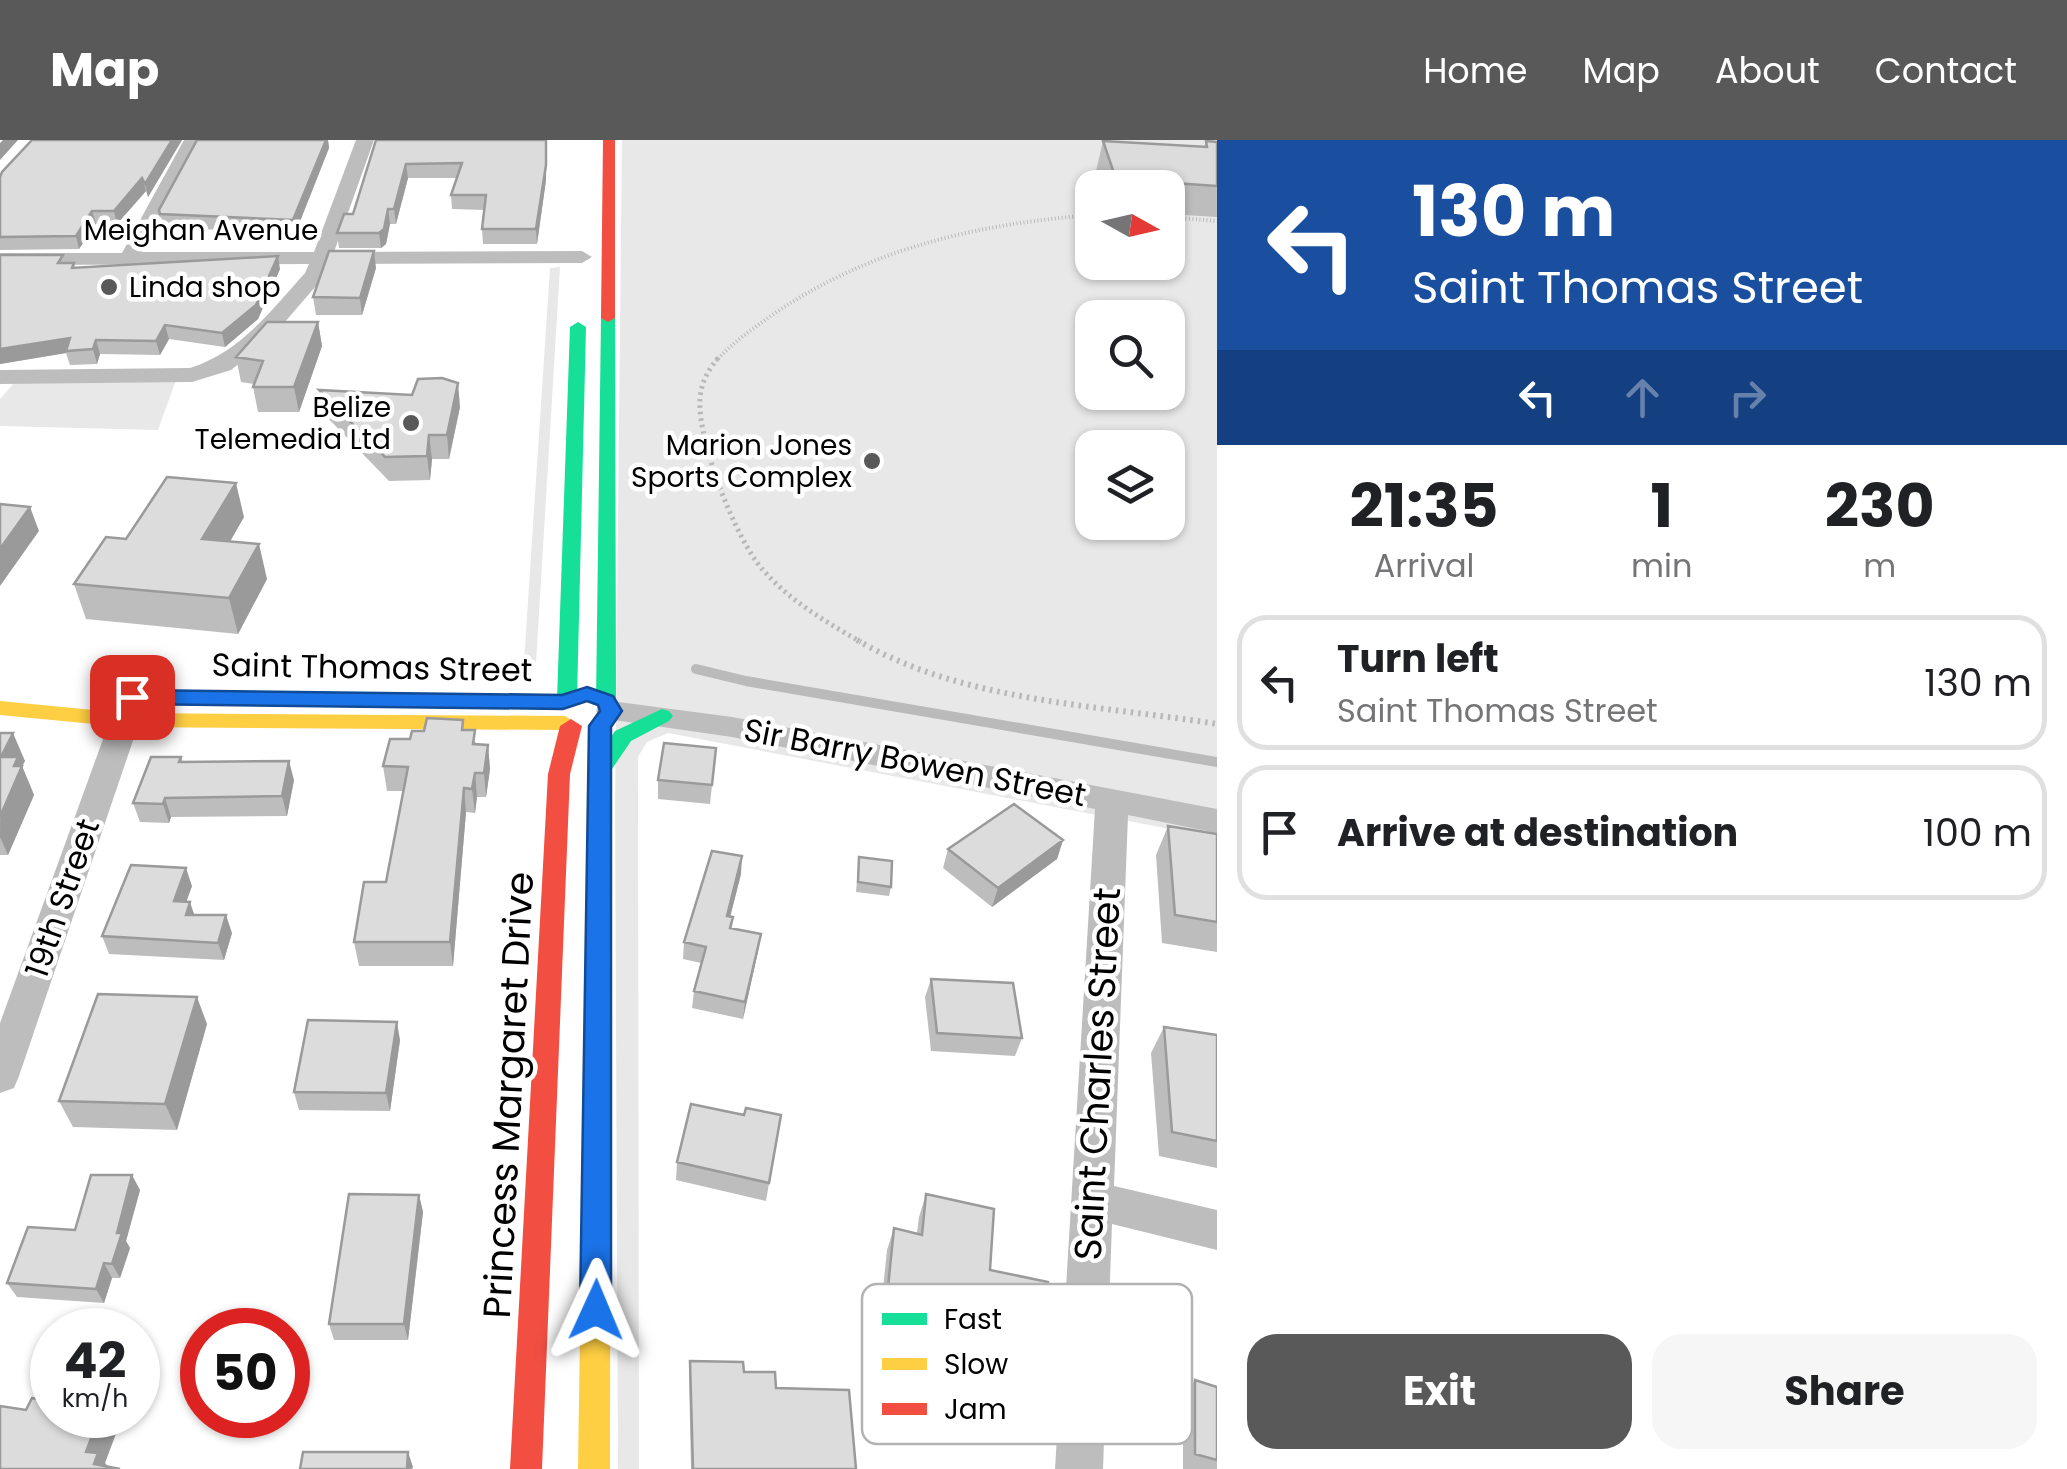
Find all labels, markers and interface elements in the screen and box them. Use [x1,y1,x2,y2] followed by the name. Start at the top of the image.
[50,36,159,103] text: Map
[1423,46,1528,95] text: Home
[1583,46,1660,95] text: Map
[1715,46,1820,95] text: About
[1875,46,2017,95] text: Contact
[1412,162,1615,261] text: 130 m
[1075,170,1185,280] north arrow
[1075,170,1185,540] map controls
[1247,180,1377,310] icon: left
[84,211,318,250] street label: Meighan Avenue
[1412,256,1863,319] text: Saint Thomas Street
[129,268,281,307] place label: Linda shop
[98,276,120,298] marker: Linda shop
[1075,300,1185,410] button: search
[1510,370,1565,425] icon: left
[1615,370,1670,425] icon: ahead
[1720,370,1775,425] icon: right
[195,388,391,459] place label: Belize Telemedia Ltd
[400,412,422,434] marker: Belize Telemedia Ltd
[631,426,853,497] place label: Marion Jones Sports Complex
[1075,430,1185,540] button: layers
[861,450,883,472] marker: Marion Jones Sports Complex
[1349,464,1499,548] text: 21:35
[1650,464,1673,548] text: 1
[1825,464,1935,548] text: 230
[1374,543,1474,588] text: Arrival
[1631,543,1692,588] text: min
[1863,543,1896,588] text: m
[1337,632,1499,685] text: Turn left
[211,642,533,692] street label: Saint Thomas Street
[90,655,175,740] pin
[1252,655,1307,710] icon: left
[1924,656,2032,709] text: 130 m
[105,670,160,725] icon: arrive
[1337,688,1658,733] text: Saint Thomas Street
[740,707,1090,817] street label: Sir Barry Bowen Street
[1252,805,1307,860] icon: arrive
[1337,806,1738,859] text: Arrive at destination
[1923,806,2032,859] text: 100 m
[14,813,110,983] street label: 19th Street
[470,870,546,1320] street label: Princess Margaret Drive
[1061,886,1133,1262] street label: Saint Charles Street
[544,1258,648,1362] position arrow
[862,1284,1192,1444] legend
[944,1300,1002,1339] text: Fast
[180,1308,310,1438] speed limit sign: 50
[64,1325,126,1396] text: 42
[1247,1334,1632,1449] button: Exit
[1652,1334,2037,1449] button: Share
[944,1345,1008,1384] text: Slow
[62,1381,128,1416] text: km/h
[944,1390,1007,1429] text: Jam

